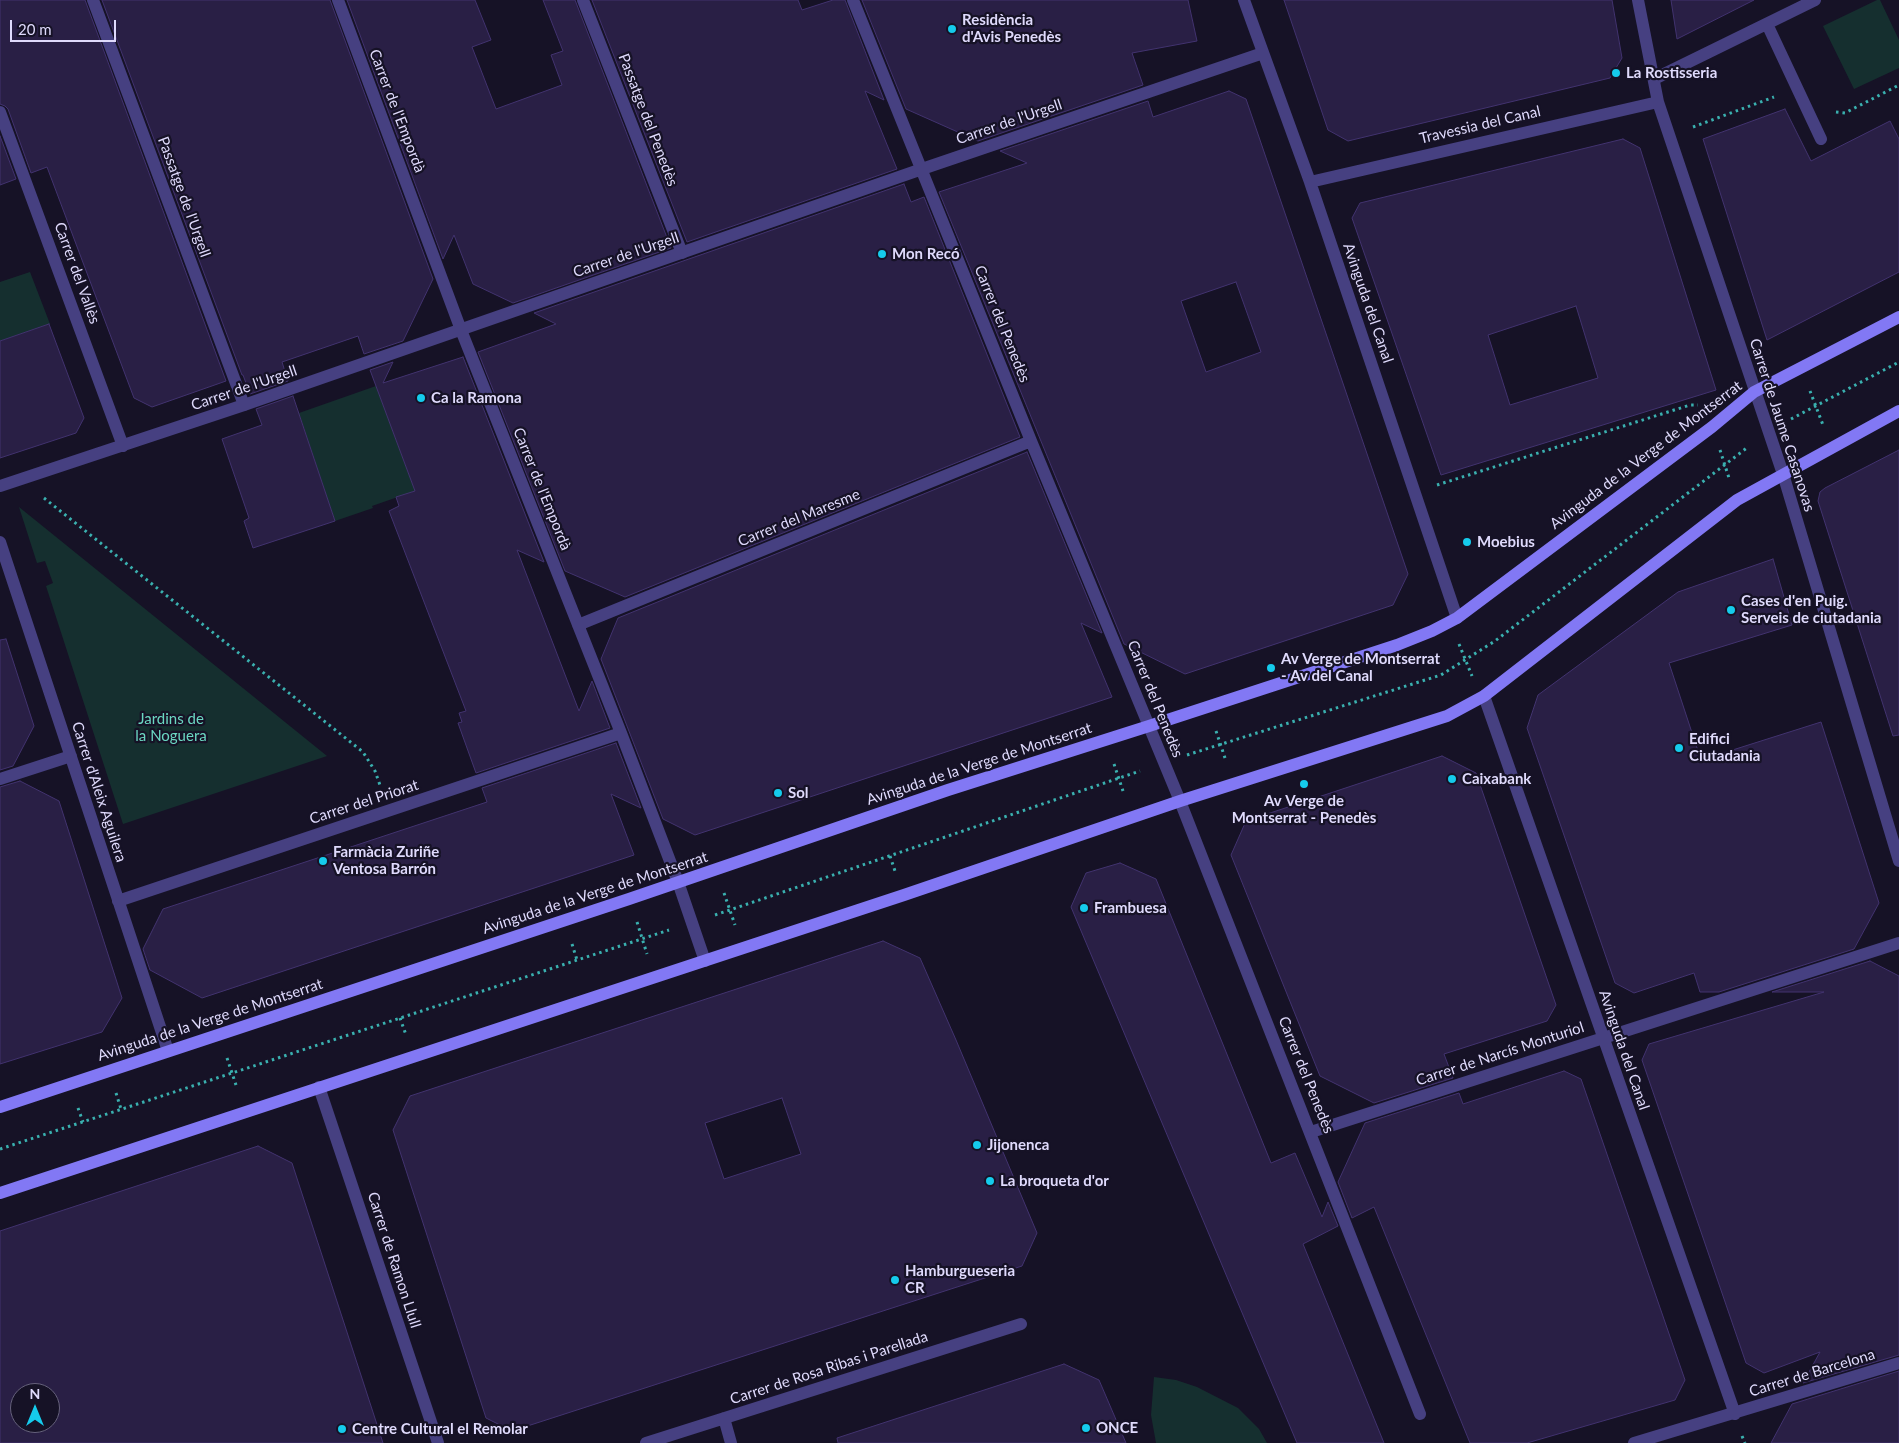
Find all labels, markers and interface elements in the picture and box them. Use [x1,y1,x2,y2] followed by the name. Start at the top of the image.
[12,10,119,42] scale bar
[962,11,1061,46] place label: Residència d'Avis Penedès
[18,20,52,38] text: 20 m
[946,23,958,35] marker: Residència d'Avis Penedès
[365,47,429,175] street label: Carrer de l'Empordà
[614,51,682,189] street label: Passatge del Penedès
[1626,64,1717,82] place label: La Rostisseria
[1610,67,1622,79] marker: La Rostisseria
[954,95,1064,149] street label: Carrer de l'Urgell
[1418,102,1542,148] street label: Travessia del Canal
[154,134,214,260] street label: Passatge de l'Urgell
[50,220,104,326] street label: Carrer del Vallès
[571,228,681,282] street label: Carrer de l'Urgell
[1339,241,1397,365] street label: Avinguda del Canal
[892,245,960,263] place label: Mon Recó
[876,248,888,260] marker: Mon Recó
[970,263,1034,385] street label: Carrer del Penedès
[1745,336,1819,514] street label: Carrer de Jaume Casanovas
[189,361,299,415] street label: Carrer de l'Urgell
[1546,377,1746,533] street label: Avinguda de la Verge de Montserrat
[431,389,522,407] place label: Ca la Ramona
[415,392,427,404] marker: Ca la Ramona
[509,425,575,553] street label: Carrer de l'Empordà
[735,485,863,551] street label: Carrer del Maresme
[1477,533,1535,551] place label: Moebius
[1461,536,1473,548] marker: Moebius
[1741,592,1881,627] place label: Cases d'en Puig. Serveis de ciutadania
[1725,604,1737,616] marker: Cases d'en Puig. Serveis de ciutadania
[1123,638,1187,760] street label: Carrer del Penedès
[1281,650,1440,685] place label: Av Verge de Montserrat - Av del Canal
[1265,662,1277,674] marker: Av Verge de Montserrat - Av del Canal
[135,710,207,745] park label: Jardins de la Noguera
[864,719,1094,809] street label: Avinguda de la Verge de Montserrat
[68,720,130,864] street label: Carrer d'Aleix Aguilera
[1689,730,1760,765] place label: Edifici Ciutadania
[1673,742,1685,754] marker: Edifici Ciutadania
[1462,770,1531,788] place label: Caixabank
[1446,773,1458,785] marker: Caixabank
[307,776,421,828] street label: Carrer del Priorat
[1298,778,1310,790] marker: Av Verge de Montserrat - Penedès
[788,784,809,802] place label: Sol
[772,787,784,799] marker: Sol
[1232,792,1376,827] place label: Av Verge de Montserrat - Penedès
[333,843,439,878] place label: Farmàcia Zuriñe Ventosa Barrón
[480,848,710,938] street label: Avinguda de la Verge de Montserrat
[317,855,329,867] marker: Farmàcia Zuriñe Ventosa Barrón
[1094,899,1167,917] place label: Frambuesa
[1078,902,1090,914] marker: Frambuesa
[95,975,325,1065] street label: Avinguda de la Verge de Montserrat
[1595,988,1653,1112] street label: Avinguda del Canal
[1274,1014,1338,1136] street label: Carrer del Penedès
[1414,1018,1586,1090] street label: Carrer de Narcís Monturiol
[987,1136,1049,1154] place label: Jijonenca
[971,1139,983,1151] marker: Jijonenca
[1000,1172,1109,1190] place label: La broqueta d'or
[984,1175,996,1187] marker: La broqueta d'or
[364,1190,424,1330] street label: Carrer de Ramon Llull
[905,1262,1015,1297] place label: Hamburgueseria CR
[889,1274,901,1286] marker: Hamburgueseria CR
[728,1327,930,1409] street label: Carrer de Rosa Ribas i Parellada
[1747,1345,1877,1401] street label: Carrer de Barcelona
[10,1383,60,1433] north arrow
[30,1385,40,1402] text: N
[1096,1419,1138,1437] place label: ONCE
[352,1420,528,1438] place label: Centre Cultural el Remolar
[1080,1422,1092,1434] marker: ONCE
[336,1423,348,1435] marker: Centre Cultural el Remolar

